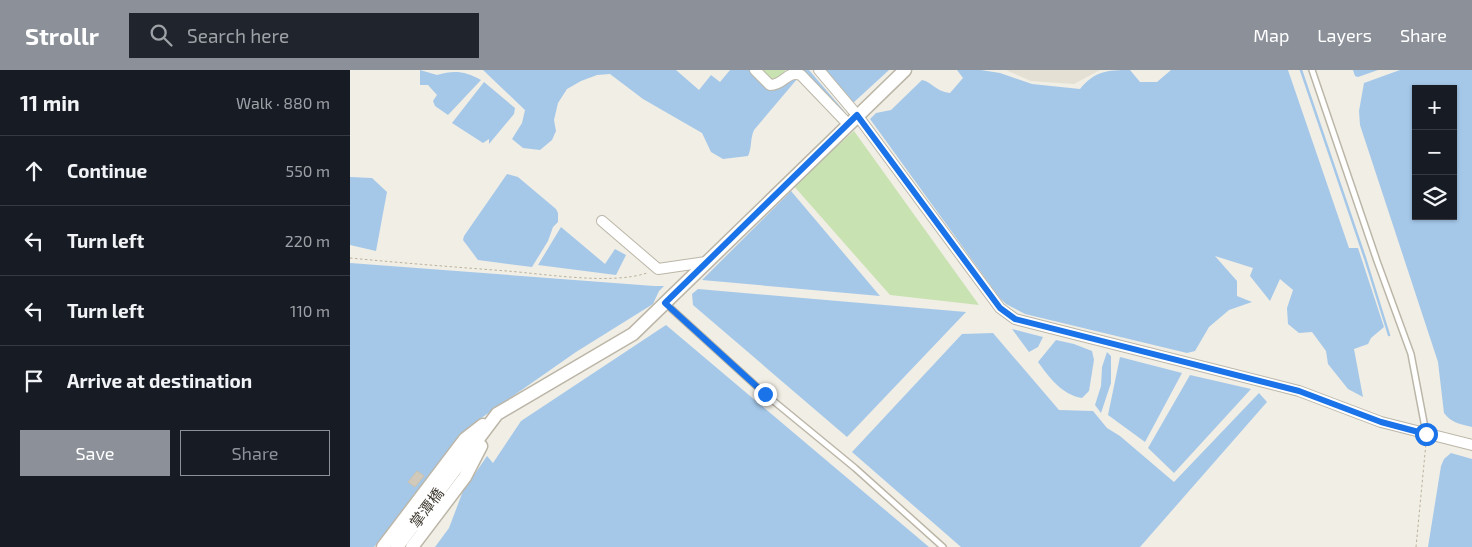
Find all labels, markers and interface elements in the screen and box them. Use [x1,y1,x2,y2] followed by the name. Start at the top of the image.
[129,13,479,58] search box
[25,21,99,50] text: Strollr
[147,21,175,49] icon: search
[187,24,289,47] text: Search here
[1253,24,1289,46] text: Map
[1317,24,1372,46] text: Layers
[1400,24,1447,46] text: Share
[1412,85,1457,220] map controls
[1412,85,1457,130] button: +
[20,90,80,115] text: 11 min
[236,93,330,112] text: Walk · 880 m
[1412,130,1457,175] button: −
[20,157,48,185] icon: ahead
[67,159,147,182] text: Continue
[286,161,330,180] text: 550 m
[1412,175,1457,220] button: layers
[20,227,48,255] icon: left
[67,229,144,252] text: Turn left
[285,231,330,250] text: 220 m
[20,297,48,325] icon: left
[67,299,144,322] text: Turn left
[290,301,330,320] text: 110 m
[20,367,48,395] icon: arrive
[67,369,252,392] text: Arrive at destination
[754,383,777,406] route end
[1415,423,1438,446] route start
[20,430,170,476] button: Save
[180,430,330,476] button: Share
[405,484,447,531] street label: 掌潭橋

